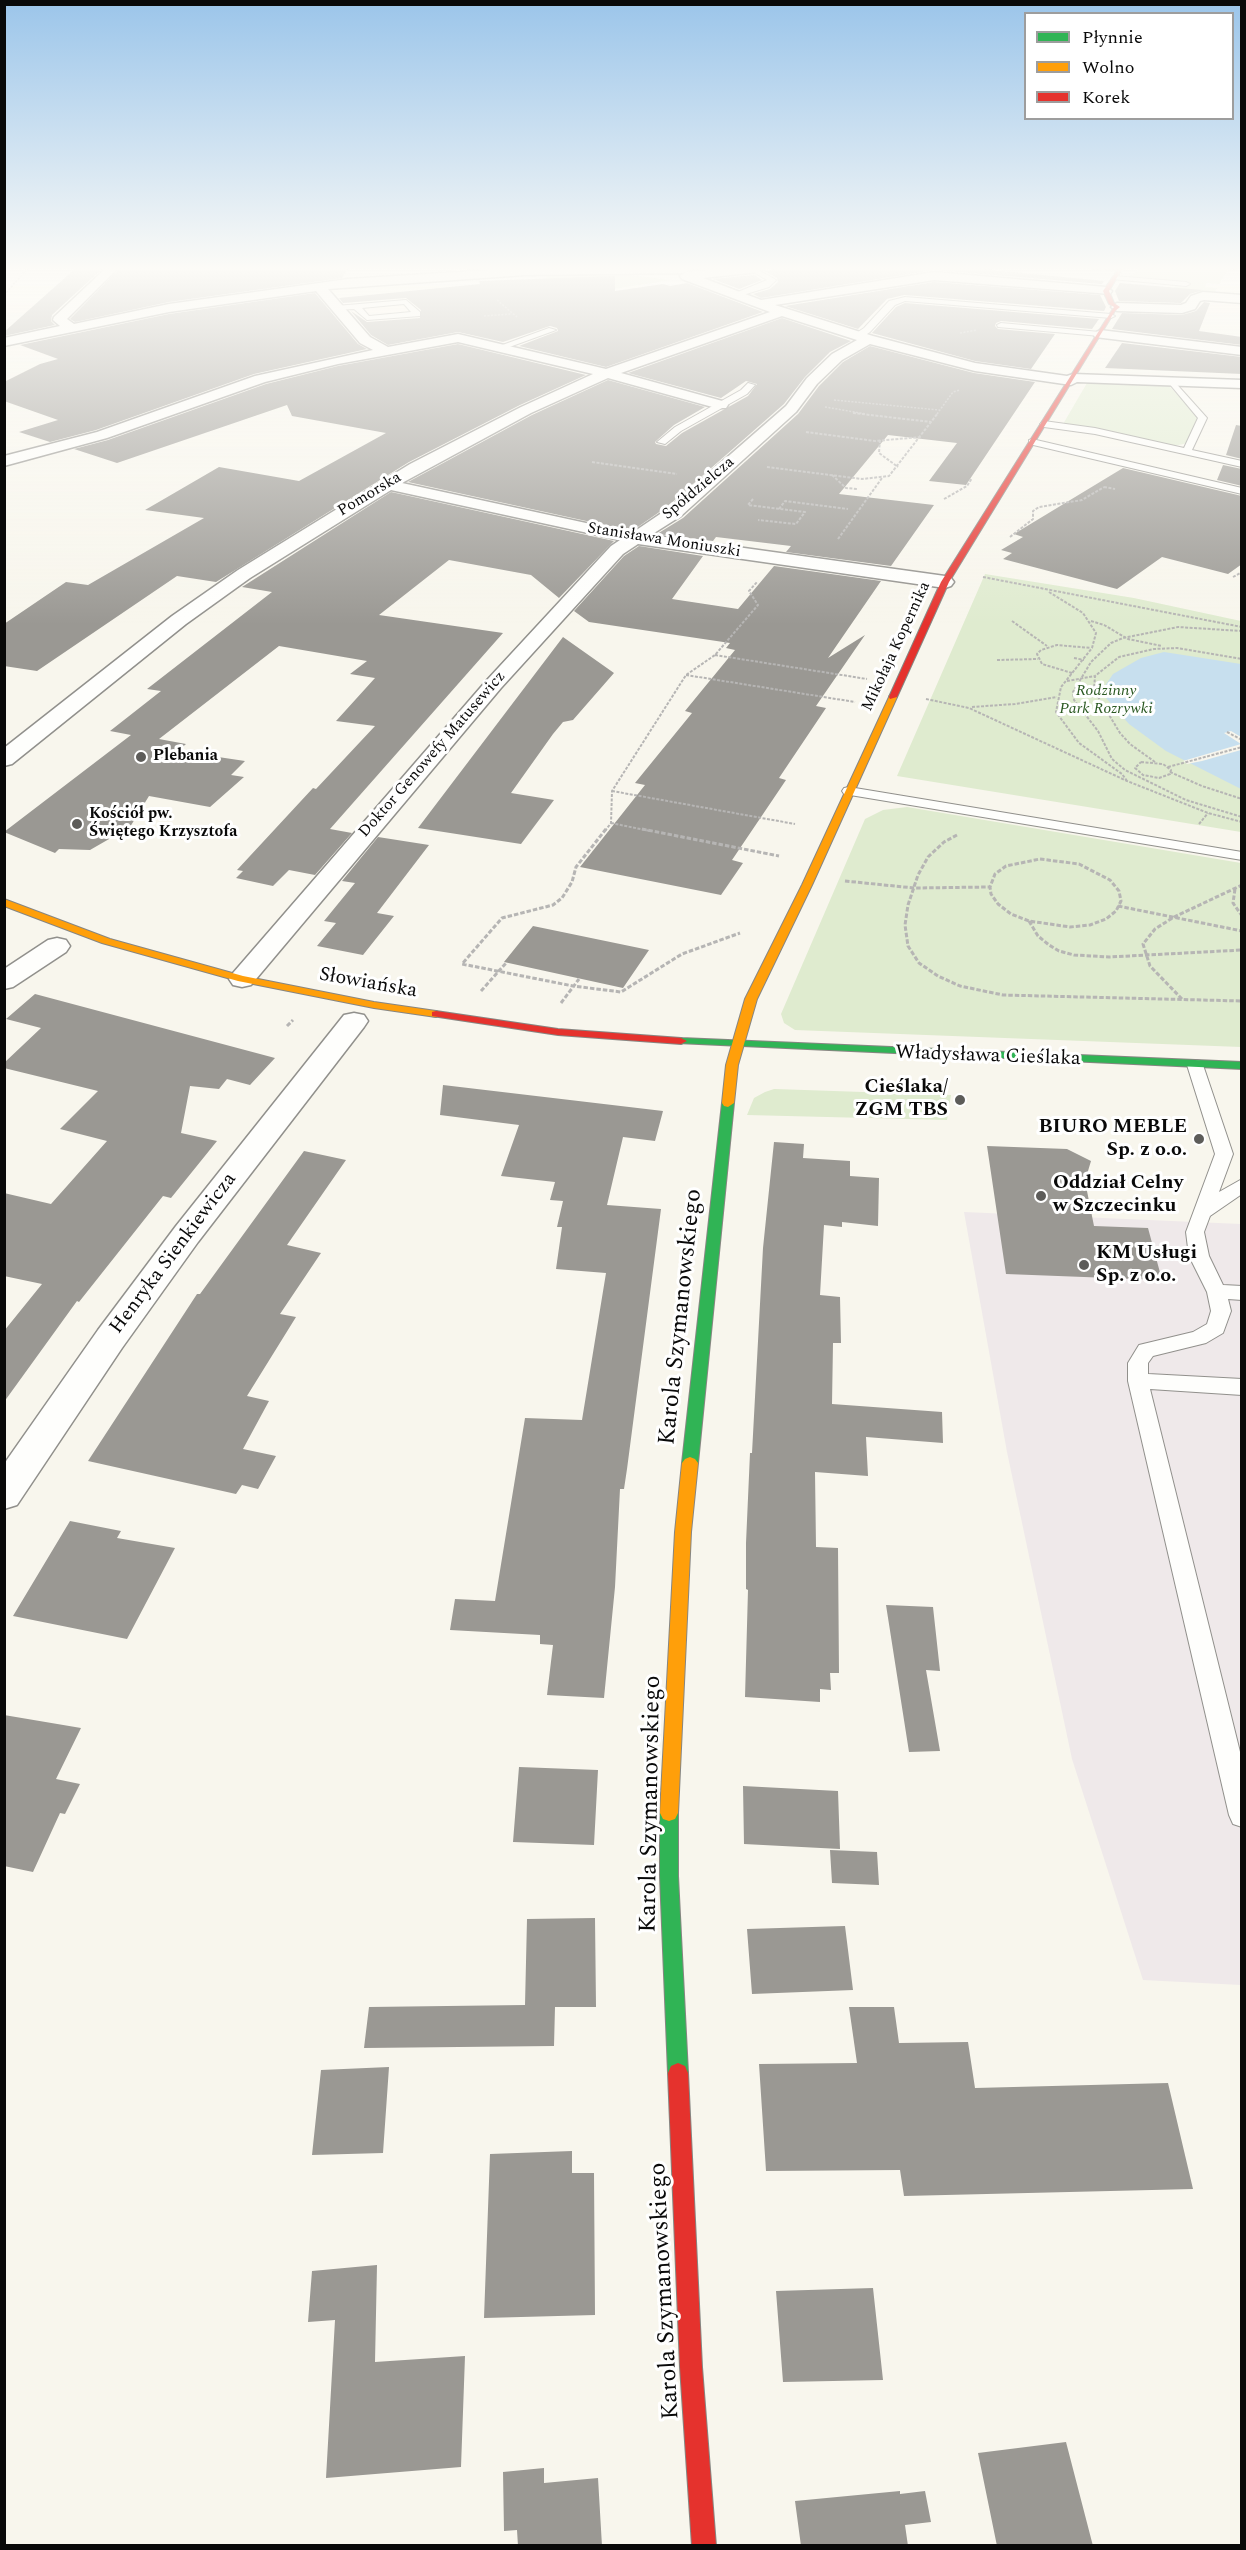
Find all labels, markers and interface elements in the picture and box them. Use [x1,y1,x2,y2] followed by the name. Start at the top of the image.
[1024,12,1234,120] legend
[1082,24,1143,51] text: Płynnie
[1082,54,1135,81] text: Wolno
[1082,84,1130,111] text: Korek
[659,453,739,525] street label: Spółdzielcza
[335,469,405,521] street label: Pomorska
[586,519,742,563] street label: Stanisława Moniuszki
[859,579,935,715] street label: Mikołaja Kopernika
[356,668,510,842] street label: Doktor Genowefy Matusewicz
[1059,682,1153,720] park label: Rodzinny Park Rozrywki
[153,747,218,767] place label: Plebania
[134,750,148,764] marker: Plebania
[89,805,237,843] place label: Kościół pw. Świętego Krzysztofa
[70,817,84,831] marker: Kościół pw. Świętego Krzysztofa
[317,964,419,1004] street label: Słowiańska
[895,1042,1081,1072] street label: Władysława Cieślaka
[855,1076,948,1123] place label: Cieślaka/ ZGM TBS
[953,1093,967,1107] marker: Cieślaka/ ZGM TBS
[1039,1116,1187,1163] place label: BIURO MEBLE Sp. z o.o.
[1192,1132,1206,1146] marker: BIURO MEBLE Sp. z o.o.
[105,1169,243,1339] street label: Henryka Sienkiewicza
[1053,1172,1183,1219] place label: Oddział Celny w Szczecinku
[654,1188,710,1446] street label: Karola Szymanowskiego
[1034,1189,1048,1203] marker: Oddział Celny w Szczecinku
[1096,1242,1197,1289] place label: KM Usługi Sp. z o.o.
[1077,1258,1091,1272] marker: KM Usługi Sp. z o.o.
[635,1675,669,1933] street label: Karola Szymanowskiego
[645,2162,687,2420] street label: Karola Szymanowskiego

